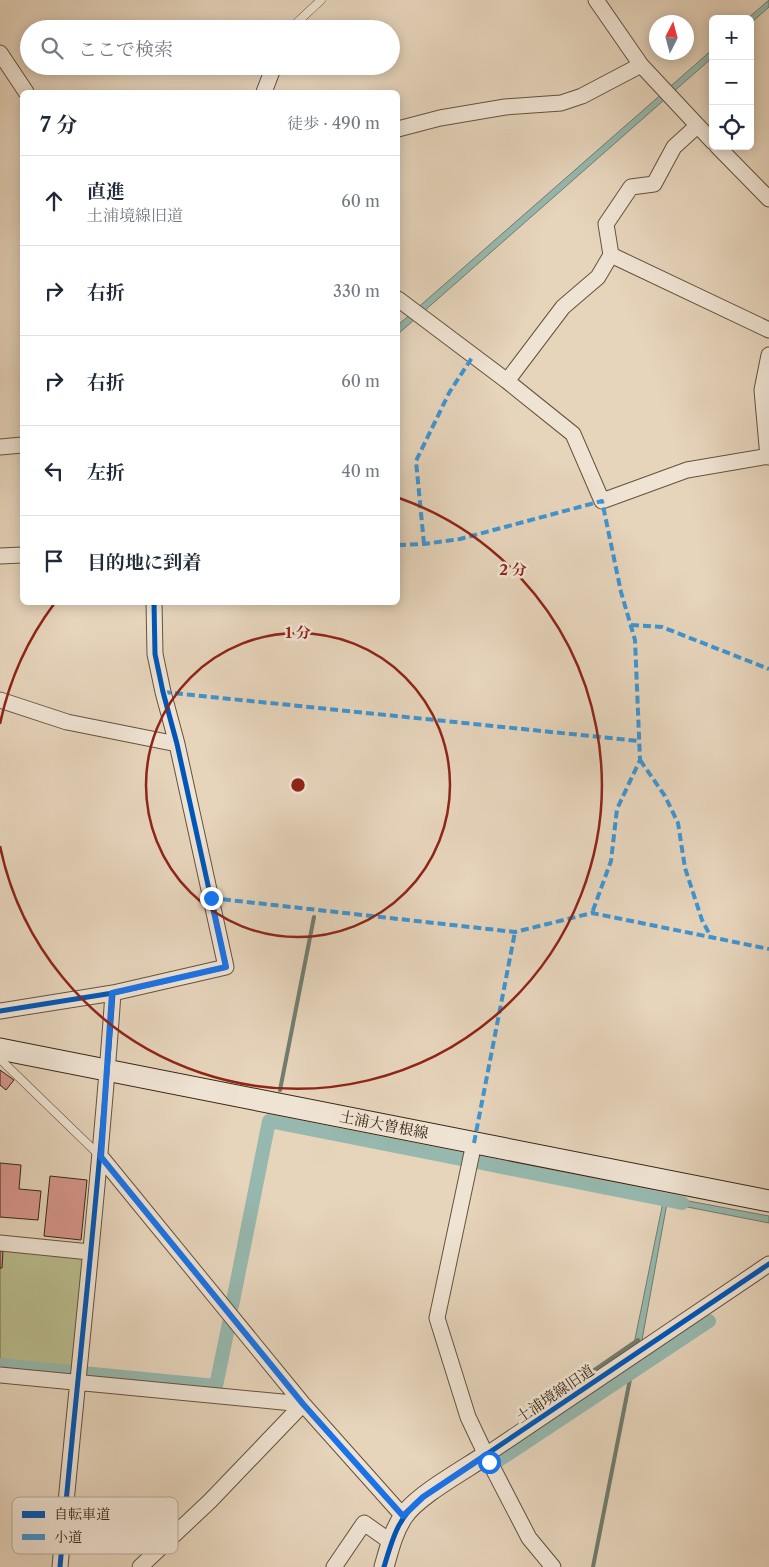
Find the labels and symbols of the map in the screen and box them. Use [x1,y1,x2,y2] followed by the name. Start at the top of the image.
[649,15,694,60] north arrow
[499,560,527,579] text: 2 分
[285,623,311,642] text: 1 分
[289,776,307,794] centre of rings
[200,887,223,910] route end
[338,1107,430,1142] street label: 土浦大曽根線
[512,1361,597,1427] street label: 土浦境線旧道
[478,1451,501,1474] route start
[12,1497,178,1554] legend
[54,1505,110,1523] text: 自転車道
[54,1528,82,1546] text: 小道

